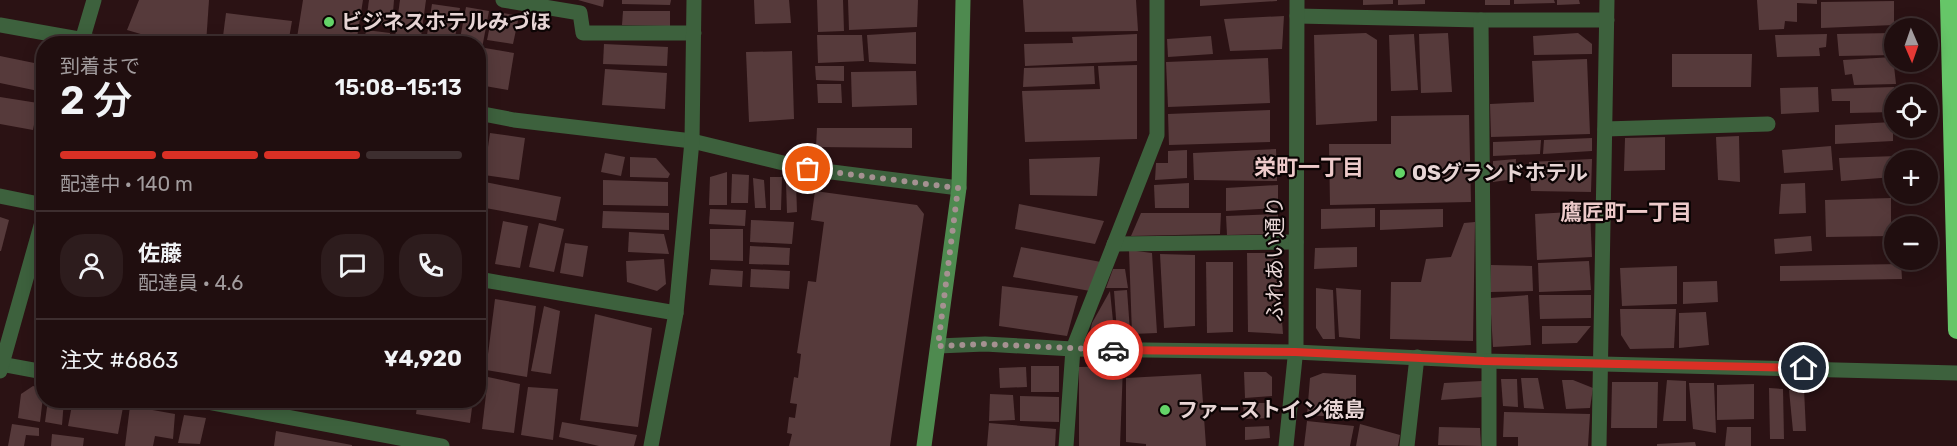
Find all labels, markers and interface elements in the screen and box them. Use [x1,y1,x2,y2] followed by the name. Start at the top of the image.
[341,9,551,34] place label: ビジネスホテルみづほ
[322,15,336,29] marker: ビジネスホテルみづほ
[1884,18,1938,72] north arrow
[1884,18,1938,270] map controls
[60,54,140,78] text: 到着まで
[335,74,462,101] text: 15:08–15:13
[60,78,132,124] text: 2 分
[1884,84,1938,138] button: locate
[782,143,833,194] pin
[1884,150,1938,204] button: +
[791,152,824,185] icon: bag
[1254,154,1364,181] district label: 栄町一丁目
[1412,160,1588,185] place label: OSグランドホテル
[1393,166,1407,180] marker: OSグランドホテル
[60,172,193,196] text: 配達中 · 140 m
[1262,196,1287,322] street label: ふれあい通り
[1560,199,1692,226] district label: 鷹匠町一丁目
[1884,216,1938,270] button: −
[60,234,123,297] button: person
[321,234,384,297] button: chat
[399,234,462,297] button: phone
[138,240,182,267] text: 佐藤
[138,271,243,295] text: 配達員 · 4.6
[1083,320,1143,380] courier
[1097,334,1130,367] icon: car
[1778,342,1829,393] pin
[383,345,462,372] text: ¥4,920
[60,347,178,374] text: 注文 #6863
[1787,351,1820,384] icon: home
[1177,397,1365,422] place label: ファーストイン徳島
[1158,403,1172,417] marker: ファーストイン徳島

